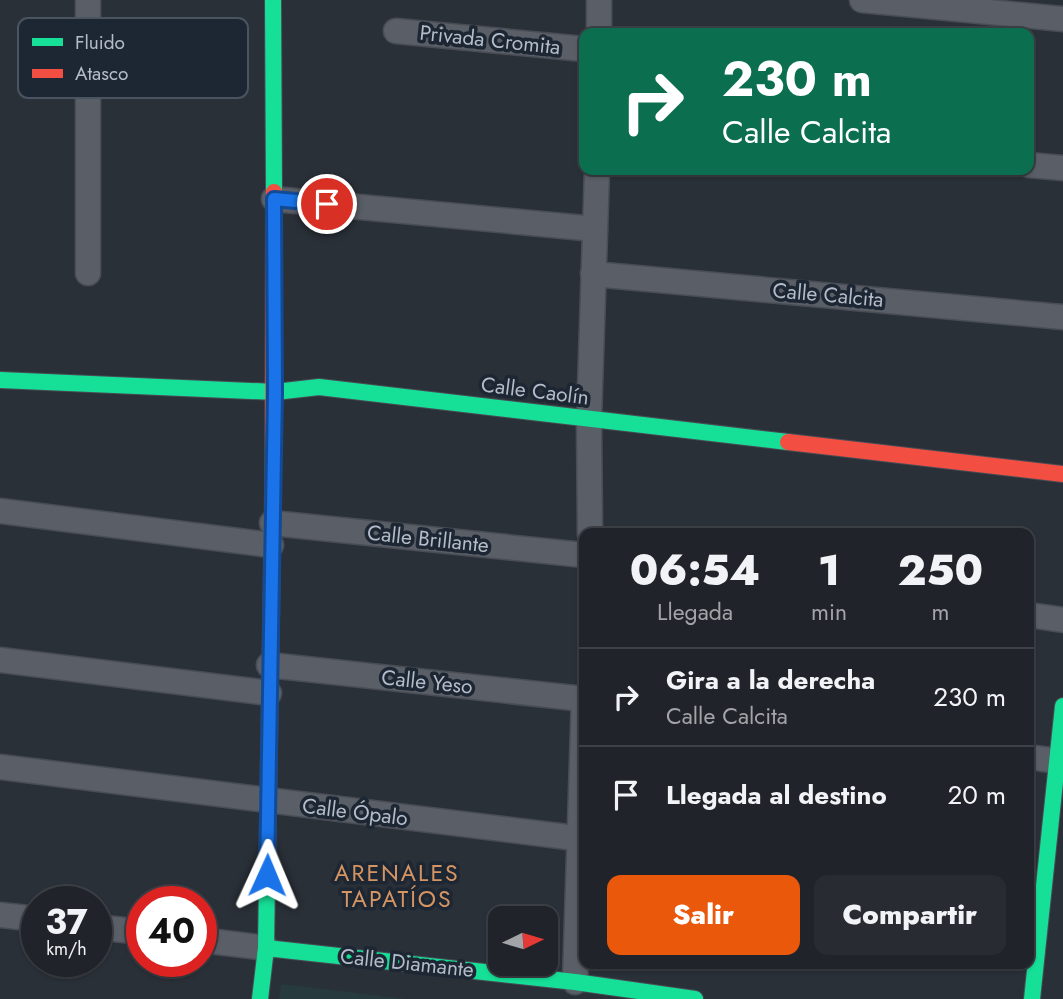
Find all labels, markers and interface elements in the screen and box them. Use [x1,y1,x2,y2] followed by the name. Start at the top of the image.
[18,18,248,98] legend
[418,18,562,62] street label: Privada Cromita
[75,29,125,56] text: Fluido
[722,44,872,114] text: 230 m
[607,56,698,147] icon: right
[75,60,128,87] text: Atasco
[722,109,891,155] text: Calle Calcita
[297,174,357,234] pin
[308,185,346,223] icon: arrive
[771,275,885,315] street label: Calle Calcita
[479,369,591,413] street label: Calle Caolín
[366,518,491,560] street label: Calle Brillante
[630,540,760,601] text: 06:54
[818,540,840,601] text: 1
[898,540,983,601] text: 250
[657,595,733,629] text: Llegada
[811,595,847,629] text: min
[932,595,950,629] text: m
[666,661,875,699] text: Gira a la derecha
[380,662,474,702] street label: Calle Yeso
[607,678,645,716] icon: right
[933,678,1006,716] text: 230 m
[666,699,788,733] text: Calle Calcita
[607,776,645,814] icon: arrive
[666,776,887,814] text: Llegada al destino
[948,776,1006,814] text: 20 m
[300,791,410,833] street label: Calle Ópalo
[230,838,304,912] position arrow
[334,856,460,916] district label: ARENALES TAPATÍOS
[607,875,800,955] button: Salir
[814,875,1006,955] button: Compartir
[126,886,217,977] speed limit sign: 40
[45,897,88,947] text: 37
[488,906,558,976] north arrow
[488,906,558,976] map controls
[46,936,87,962] text: km/h
[339,941,476,985] street label: Calle Diamante

